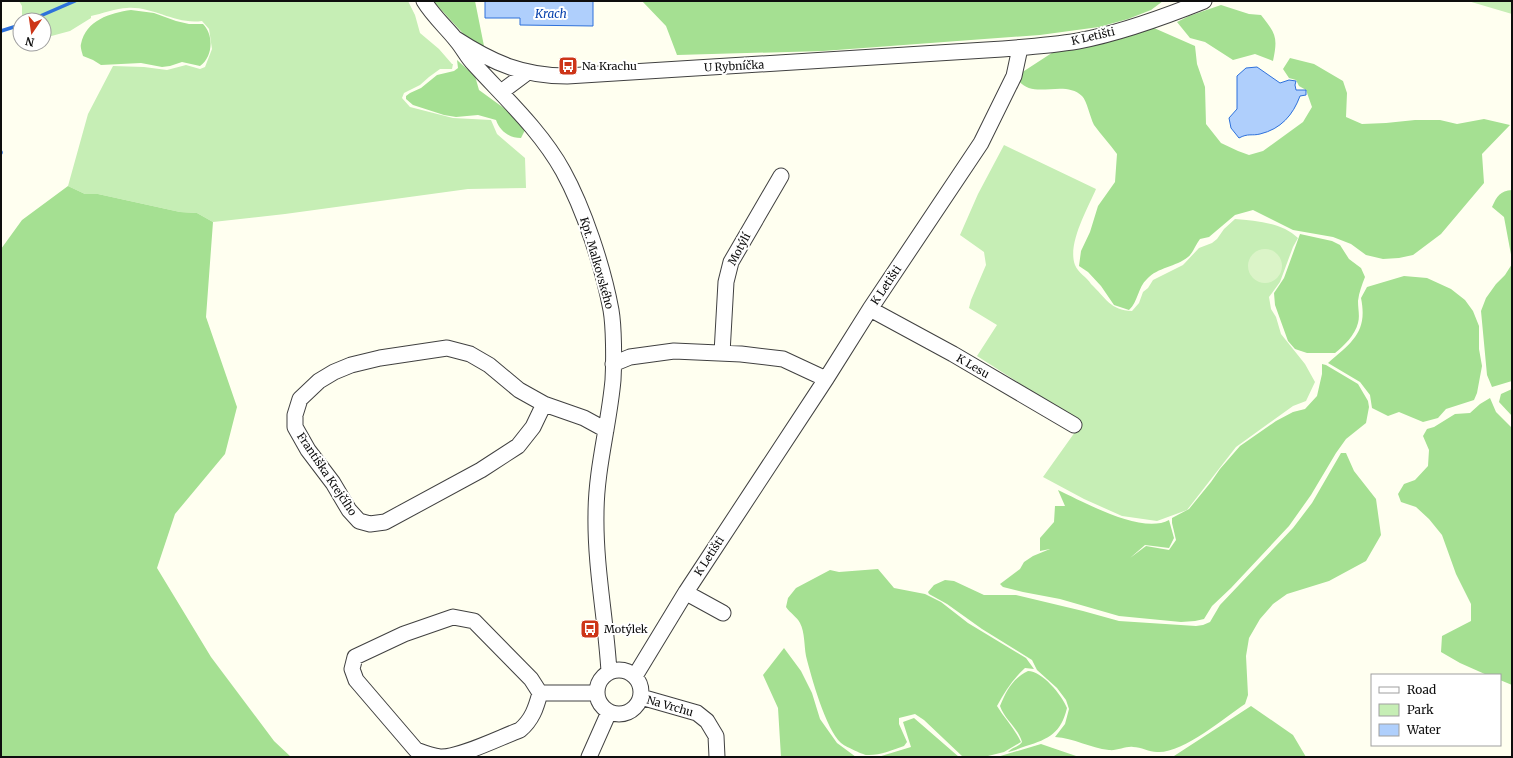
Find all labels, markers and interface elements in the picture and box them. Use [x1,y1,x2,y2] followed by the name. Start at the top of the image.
[534,6,567,21] water label: Krach
[12,12,52,52] north arrow
[1070,24,1117,48] street label: K Letišti
[24,34,36,50] text: N
[557,55,579,77] bus stop icon: Na Krachu
[704,57,765,75] street label: U Rybníčka
[582,59,637,73] place label: Na Krachu
[577,215,617,311] street label: Kpt. Malkovského
[725,230,754,268] street label: Motýlí
[868,262,904,307] street label: K Letišti
[954,351,992,381] street label: K Lesu
[294,430,360,519] street label: Františka Krejčího
[691,533,727,578] street label: K Letišti
[579,618,601,640] bus stop icon: Motýlek
[604,622,648,636] place label: Motýlek
[1371,674,1501,746] legend
[1407,682,1436,697] text: Road
[645,693,695,719] street label: Na Vrchu
[1407,702,1434,717] text: Park
[1406,722,1442,737] text: Water

